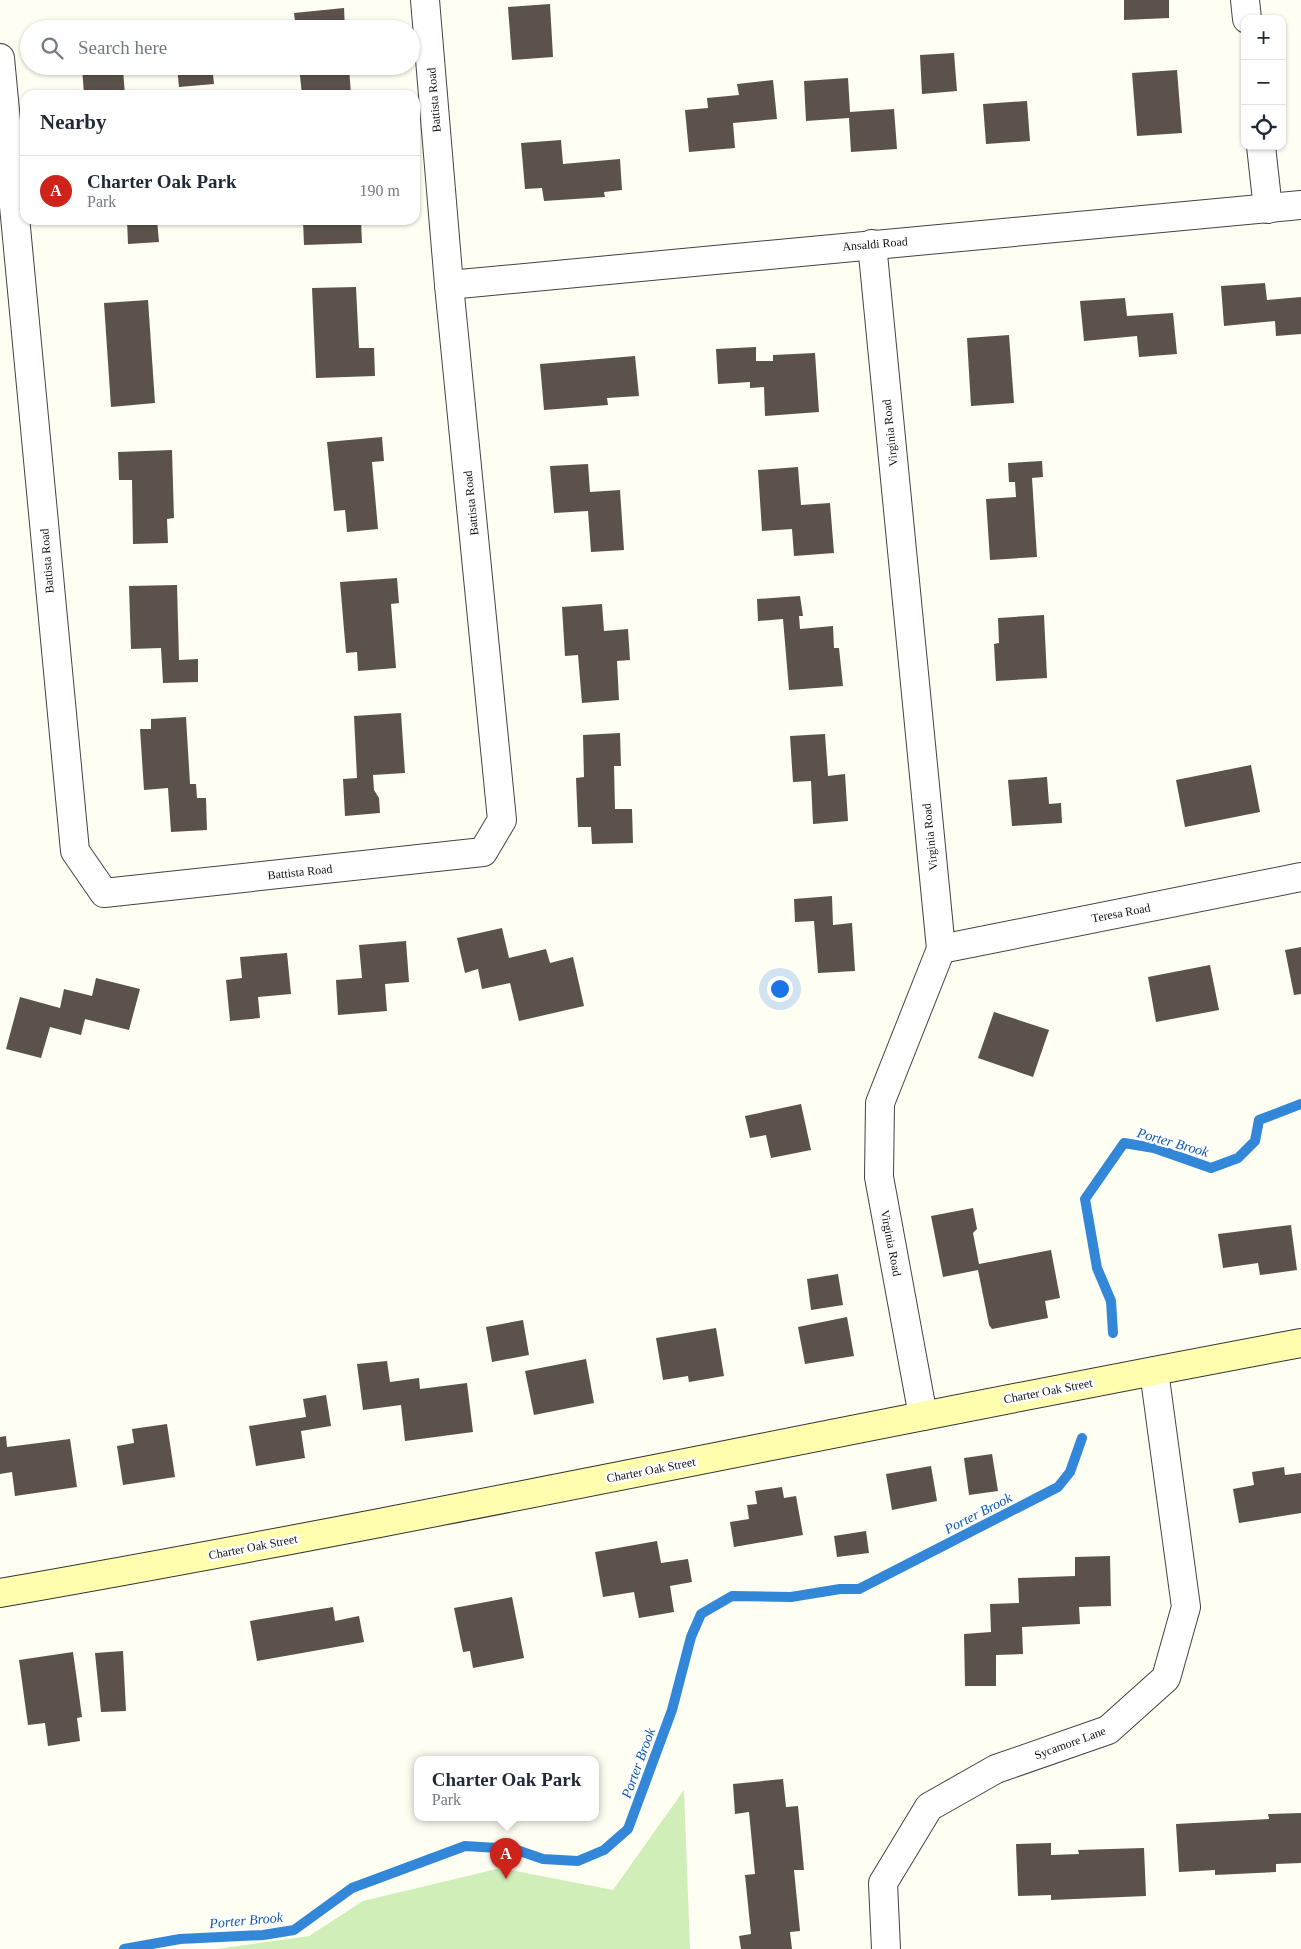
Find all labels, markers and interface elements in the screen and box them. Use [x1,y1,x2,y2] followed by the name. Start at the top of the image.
[1241,15,1286,150] map controls
[1241,15,1286,60] button: +
[20,20,420,75] search box
[38,34,66,62] icon: search
[78,37,167,58] text: Search here
[1241,60,1286,105] button: −
[424,67,444,133] street label: Battista Road
[1241,105,1286,150] button: locate
[40,110,107,134] text: Nearby
[87,171,237,192] text: Charter Oak Park
[50,182,62,199] text: A
[360,182,400,199] text: 190 m
[87,193,116,210] text: Park
[842,234,908,254] street label: Ansaldi Road
[880,399,900,467] street label: Virginia Road
[461,470,481,536] street label: Battista Road
[37,528,57,594] street label: Battista Road
[920,803,940,871] street label: Virginia Road
[267,862,333,882] street label: Battista Road
[1090,900,1152,926] street label: Teresa Road
[767,976,793,1002] your location
[1134,1125,1211,1160] water label: Porter Brook
[878,1209,904,1277] street label: Virginia Road
[1003,1375,1094,1406] street label: Charter Oak Street
[606,1454,697,1485] street label: Charter Oak Street
[941,1490,1015,1537] water label: Porter Brook
[208,1531,299,1562] street label: Charter Oak Street
[1032,1724,1108,1762] street label: Sycamore Lane
[618,1725,658,1801] water label: Porter Brook
[414,1756,599,1821] popup
[432,1769,581,1790] text: Charter Oak Park
[432,1791,461,1808] text: Park
[490,1838,522,1879] pin: A
[208,1910,284,1931] water label: Porter Brook

